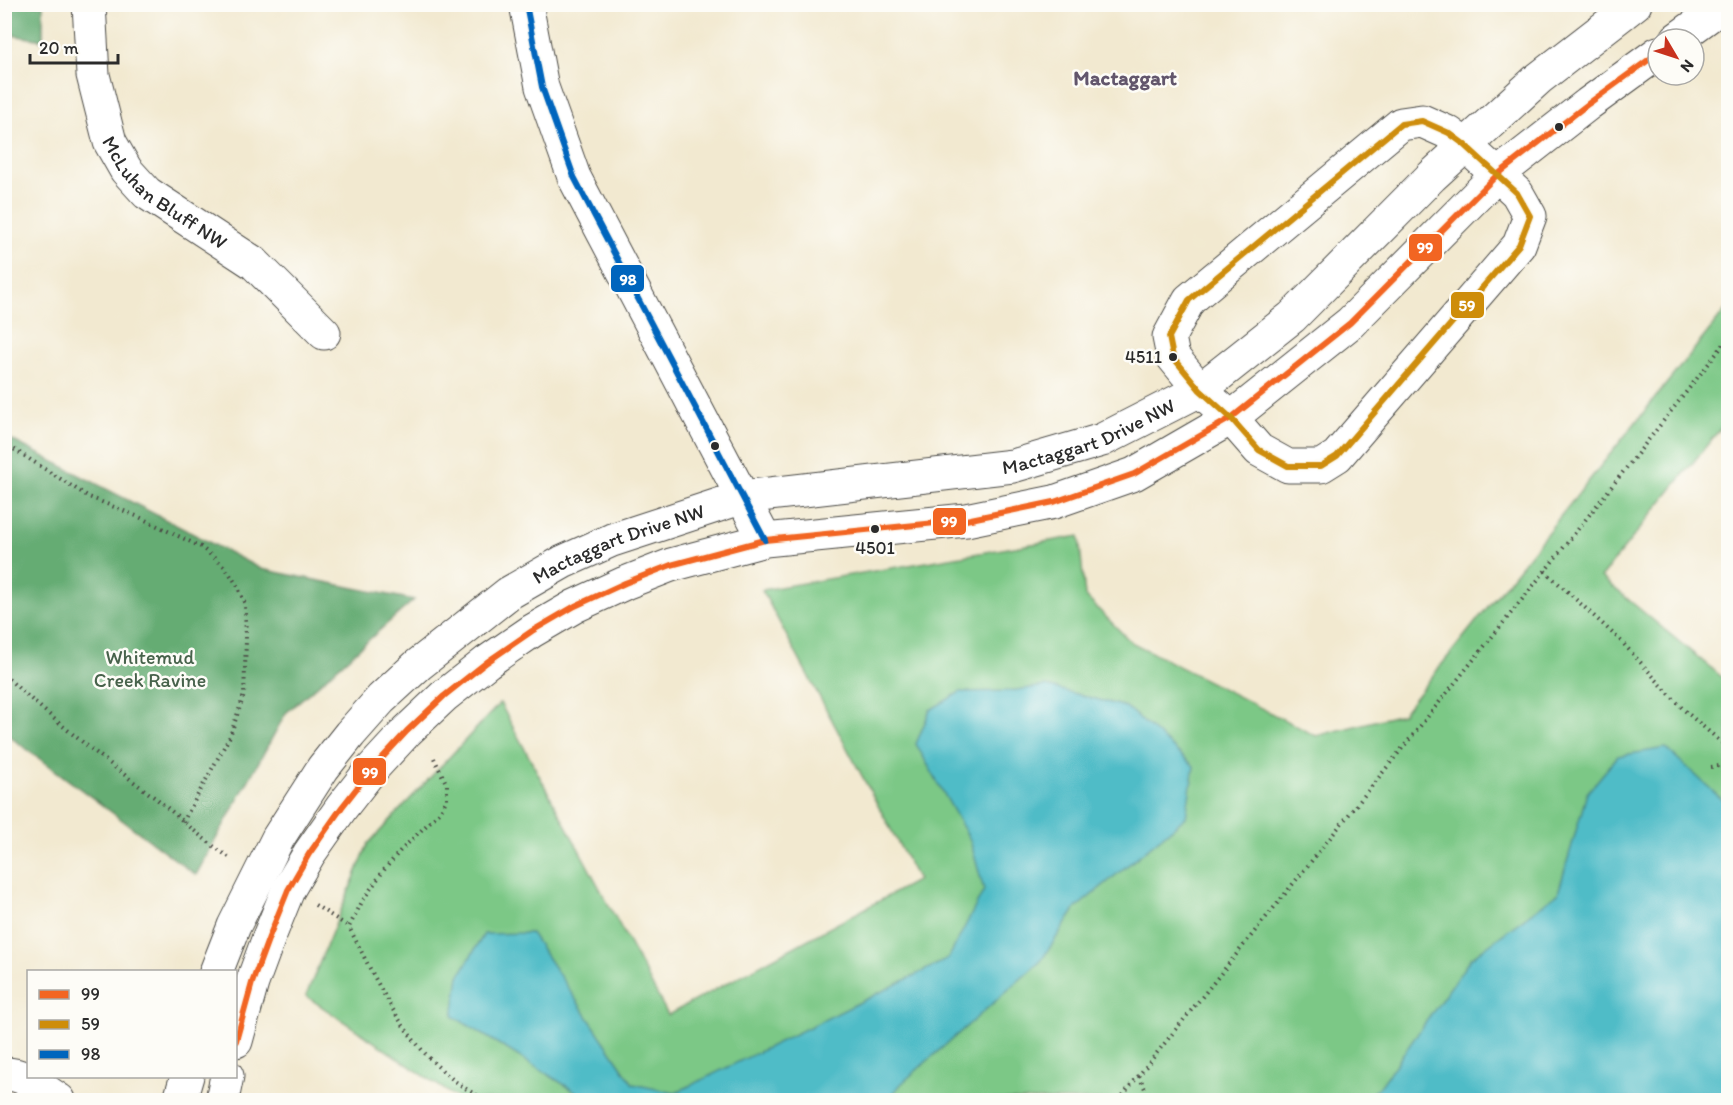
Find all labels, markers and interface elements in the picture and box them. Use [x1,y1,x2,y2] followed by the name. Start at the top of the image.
[30,27,118,65] scale bar
[1646,27,1706,87] north arrow
[39,37,79,59] text: 20 m
[1676,56,1698,76] text: N
[1073,65,1177,91] district label: Mactaggart
[1553,121,1565,133] unlabelled marker
[97,132,232,254] street label: McLuhan Bluff NW
[1408,233,1443,262] line badge: 99
[1417,238,1433,257] text: 99
[610,264,645,293] line badge: 98
[619,270,637,289] text: 98
[1450,291,1485,319] line badge: 59
[1459,296,1475,315] text: 59
[1125,346,1162,368] place label: 4511
[1167,351,1179,363] marker: 4511
[1001,393,1179,479] street label: Mactaggart Drive NW
[709,440,721,452] unlabelled marker
[528,499,707,589] street label: Mactaggart Drive NW
[932,507,967,536] line badge: 99
[941,512,957,531] text: 99
[869,523,881,535] marker: 4501
[855,537,895,559] place label: 4501
[94,645,206,692] park label: Whitemud Creek Ravine
[352,757,387,786] line badge: 99
[362,763,378,782] text: 99
[27,970,237,1078] legend
[81,983,100,1005] text: 99
[81,1013,100,1035] text: 59
[81,1043,100,1065] text: 98

